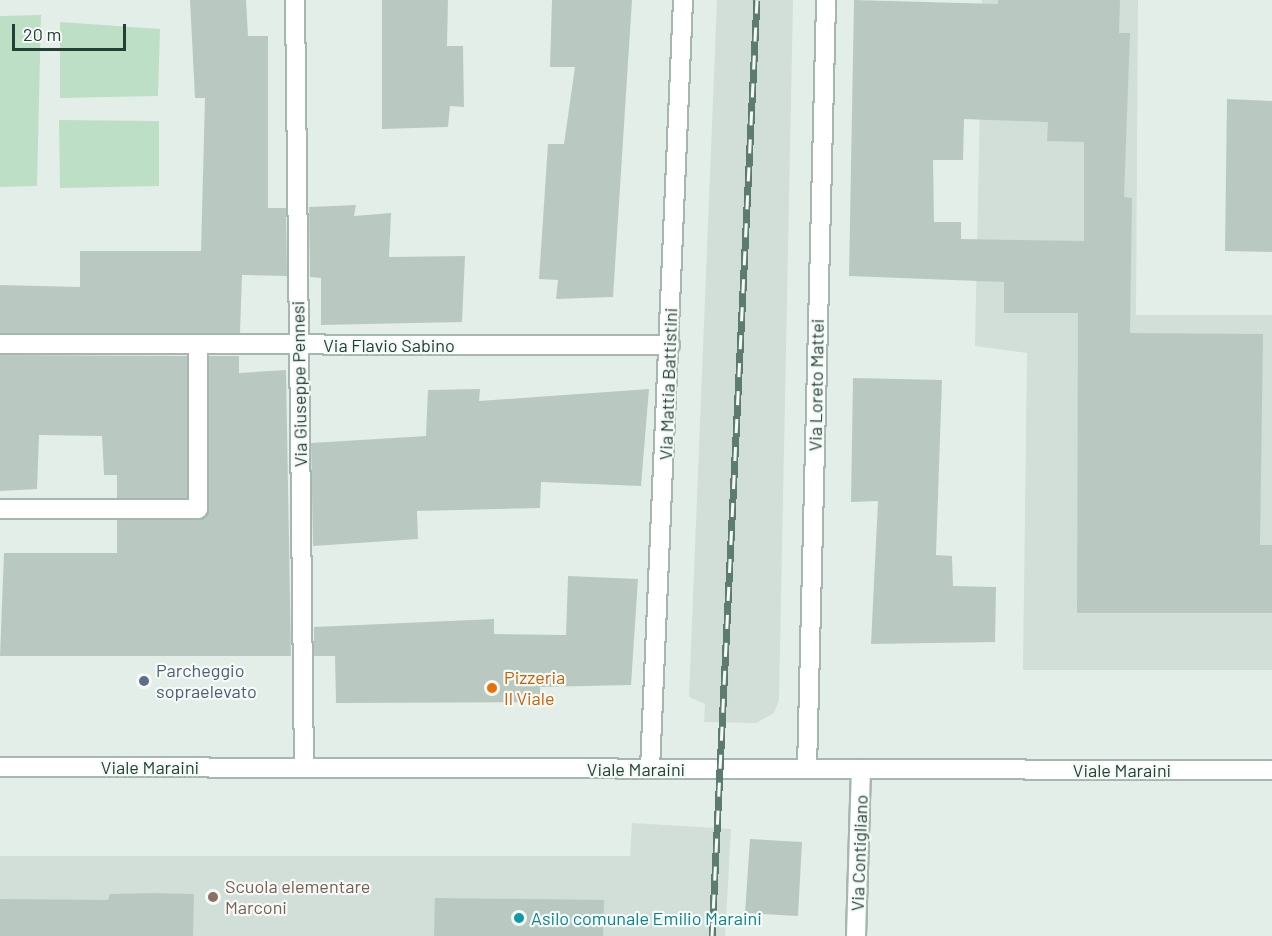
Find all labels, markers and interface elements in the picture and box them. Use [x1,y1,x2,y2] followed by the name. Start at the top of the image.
[15,12,129,50] scale bar
[23,23,61,45] text: 20 m
[287,301,311,467] street label: Via Giuseppe Pennesi
[655,307,681,461] street label: Via Mattia Battistini
[804,318,828,452] street label: Via Loreto Mattei
[323,334,455,356] street label: Via Flavio Sabino
[156,660,257,702] place label: Parcheggio sopraelevato
[504,667,565,710] place label: Pizzeria Il Viale
[137,674,151,688] marker: Parcheggio sopraelevato
[485,681,499,695] marker: Pizzeria Il Viale
[101,756,199,778] street label: Viale Maraini
[587,758,685,780] street label: Viale Maraini
[1073,759,1171,781] street label: Viale Maraini
[846,794,872,912] street label: Via Contigliano
[225,876,370,918] place label: Scuola elementare Marconi
[206,890,220,904] marker: Scuola elementare Marconi
[531,907,762,929] place label: Asilo comunale Emilio Maraini
[512,911,526,925] marker: Asilo comunale Emilio Maraini

